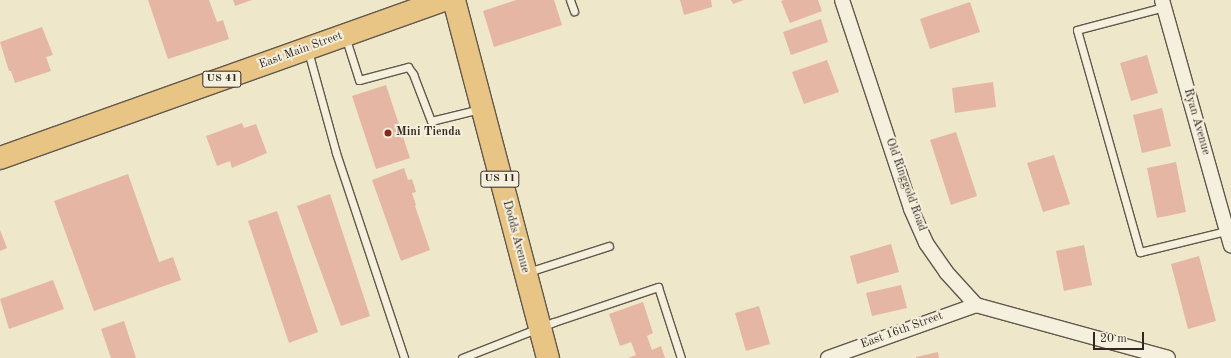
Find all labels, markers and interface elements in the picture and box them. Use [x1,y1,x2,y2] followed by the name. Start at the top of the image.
[257,29,345,73] street label: East Main Street
[202,70,242,88] road number: US 41
[1180,87,1212,157] street label: Ryan Avenue
[396,126,461,140] place label: Mini Tienda
[383,128,393,138] marker: Mini Tienda
[881,136,929,234] street label: Old Ringgold Road
[480,170,520,188] road number: US 11
[498,199,532,275] street label: Dodds Avenue
[859,309,945,353] street label: East 16th Street
[1095,324,1146,350] scale bar
[1100,333,1127,345] text: 20 m

